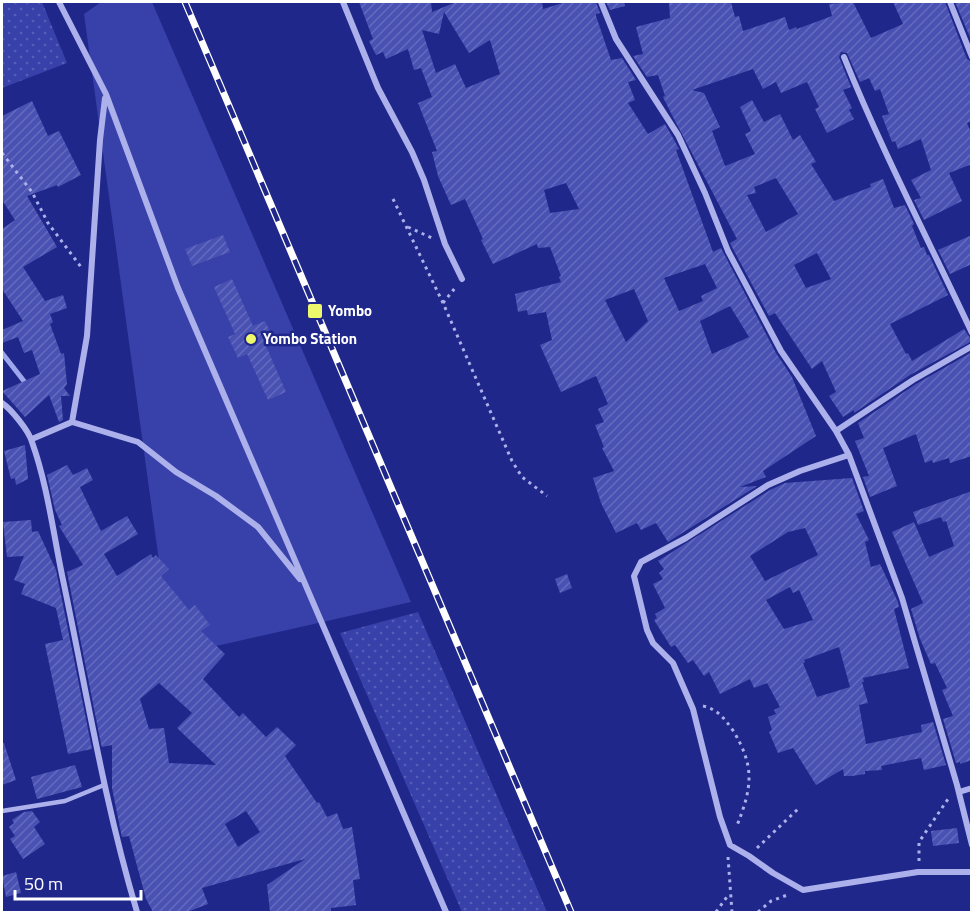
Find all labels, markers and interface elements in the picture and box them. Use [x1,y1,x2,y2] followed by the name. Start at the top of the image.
[328,299,372,322] place label: Yombo
[306,302,324,320] marker: Yombo
[263,327,357,350] place label: Yombo Station
[244,332,258,346] marker: Yombo Station
[15,863,141,901] scale bar
[24,870,63,897] text: 50 m

